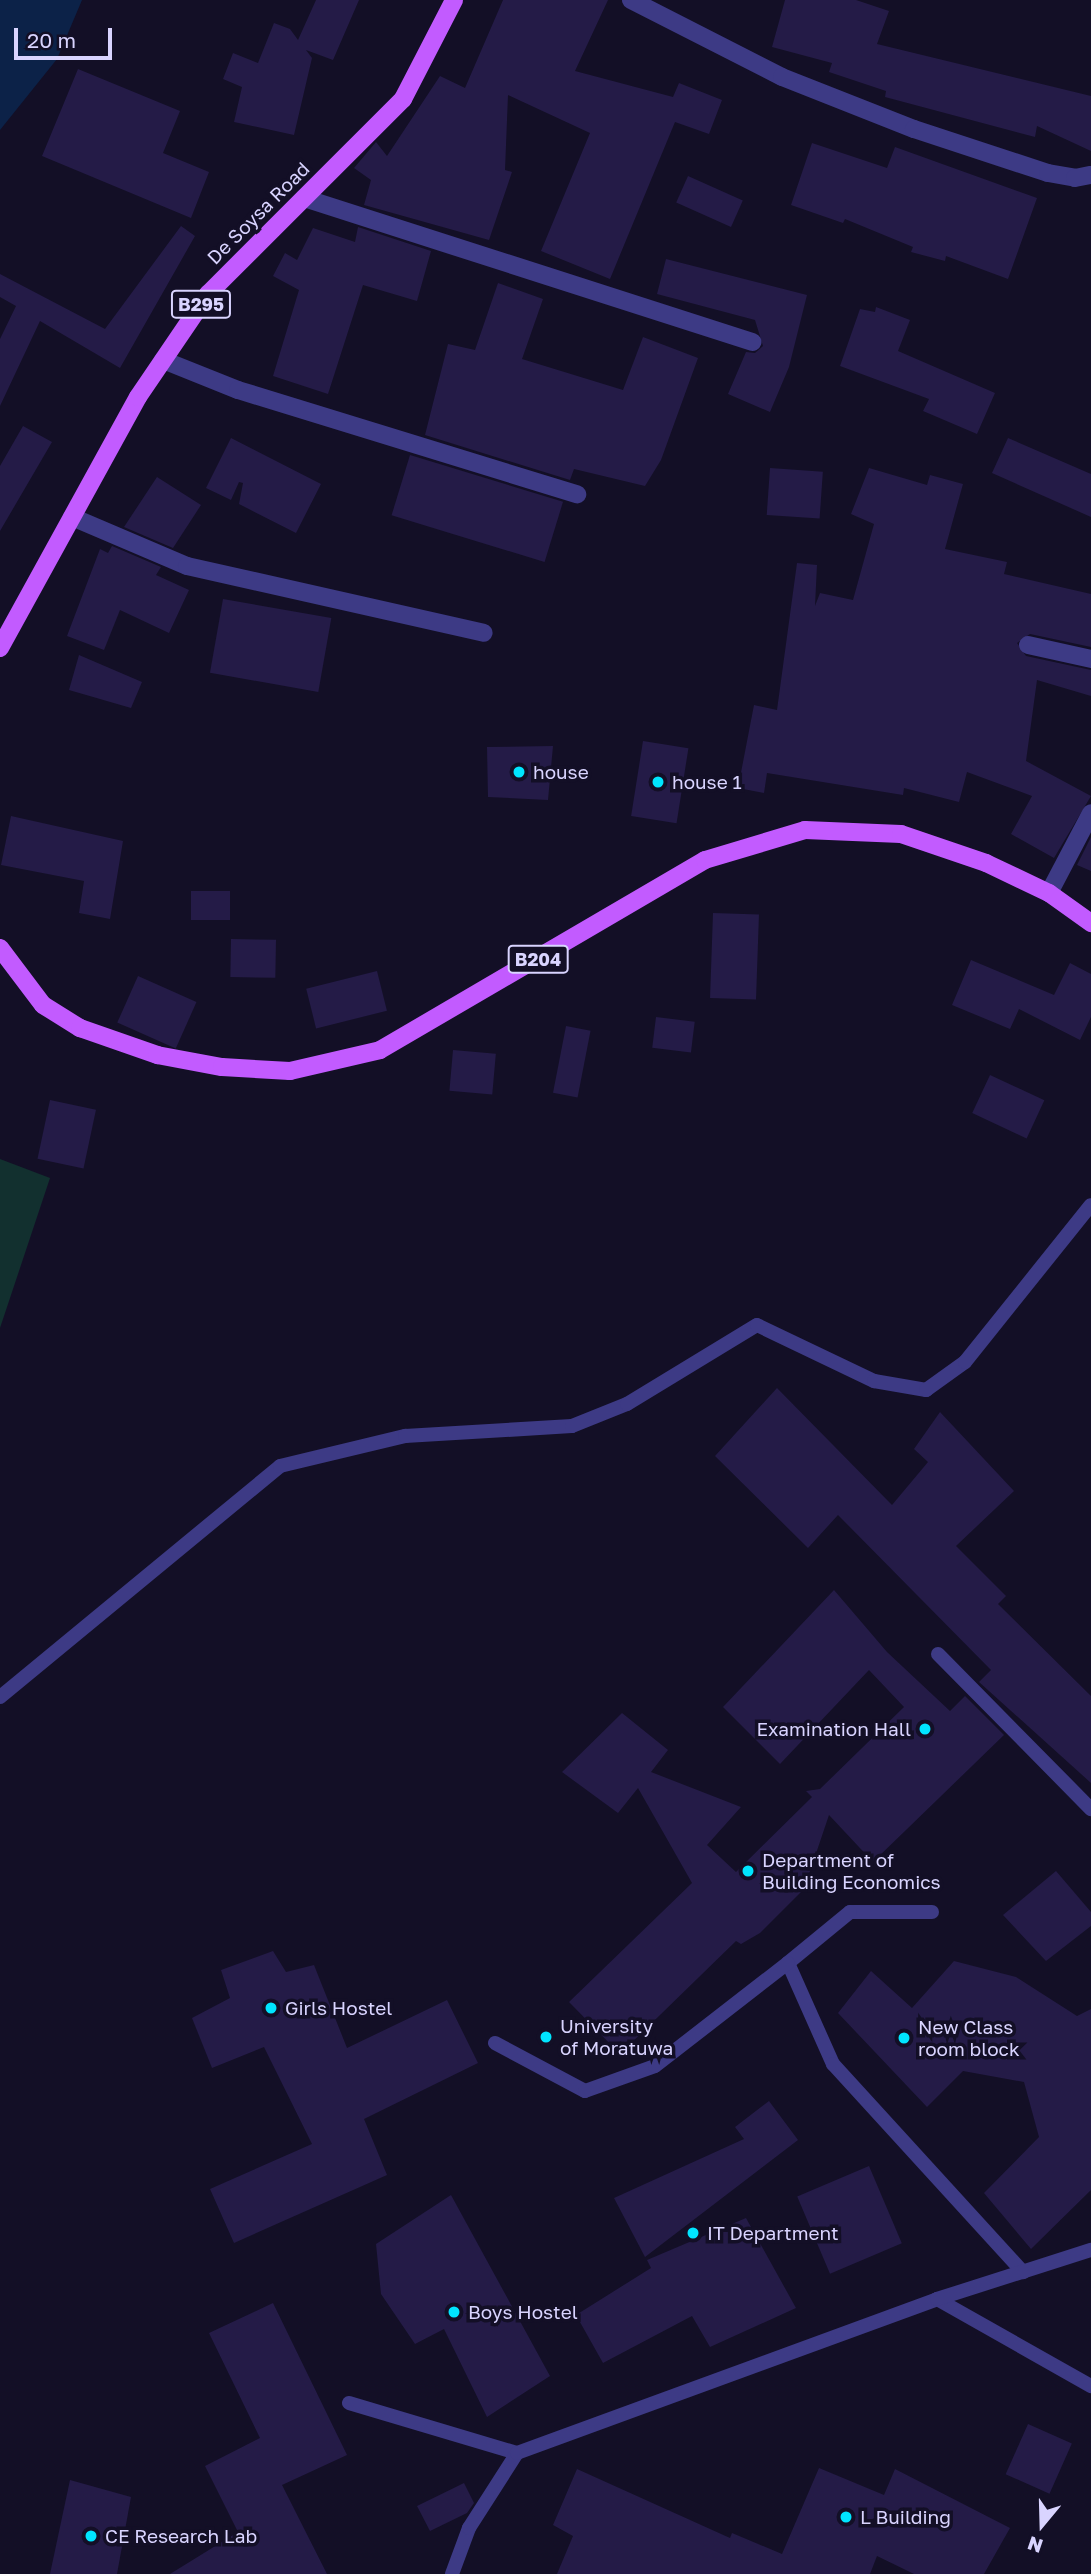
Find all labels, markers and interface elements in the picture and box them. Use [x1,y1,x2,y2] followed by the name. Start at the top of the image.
[18,14,116,58] scale bar
[27,27,76,53] text: 20 m
[202,157,314,269] street label: De Soysa Road
[170,290,232,318] road number: B295
[533,761,589,783] place label: house
[511,764,527,780] marker: house
[672,771,742,793] place label: house 1
[650,774,666,790] marker: house 1
[506,944,570,974] road number: B204
[756,1718,911,1740] place label: Examination Hall
[917,1721,933,1737] marker: Examination Hall
[762,1849,941,1893] place label: Department of Building Economics
[740,1863,756,1879] marker: Department of Building Economics
[285,1997,392,2019] place label: Girls Hostel
[263,2000,279,2016] marker: Girls Hostel
[560,2015,673,2059] place label: University of Moratuwa
[918,2016,1020,2060] place label: New Class room block
[538,2029,554,2045] marker: University of Moratuwa
[896,2030,912,2046] marker: New Class room block
[707,2222,839,2244] place label: IT Department
[685,2225,701,2241] marker: IT Department
[468,2301,578,2323] place label: Boys Hostel
[446,2304,462,2320] marker: Boys Hostel
[1007,2490,1077,2560] north arrow
[860,2506,951,2528] place label: L Building
[838,2509,854,2525] marker: L Building
[105,2525,257,2547] place label: CE Research Lab
[83,2528,99,2544] marker: CE Research Lab
[1024,2532,1046,2559] text: N

